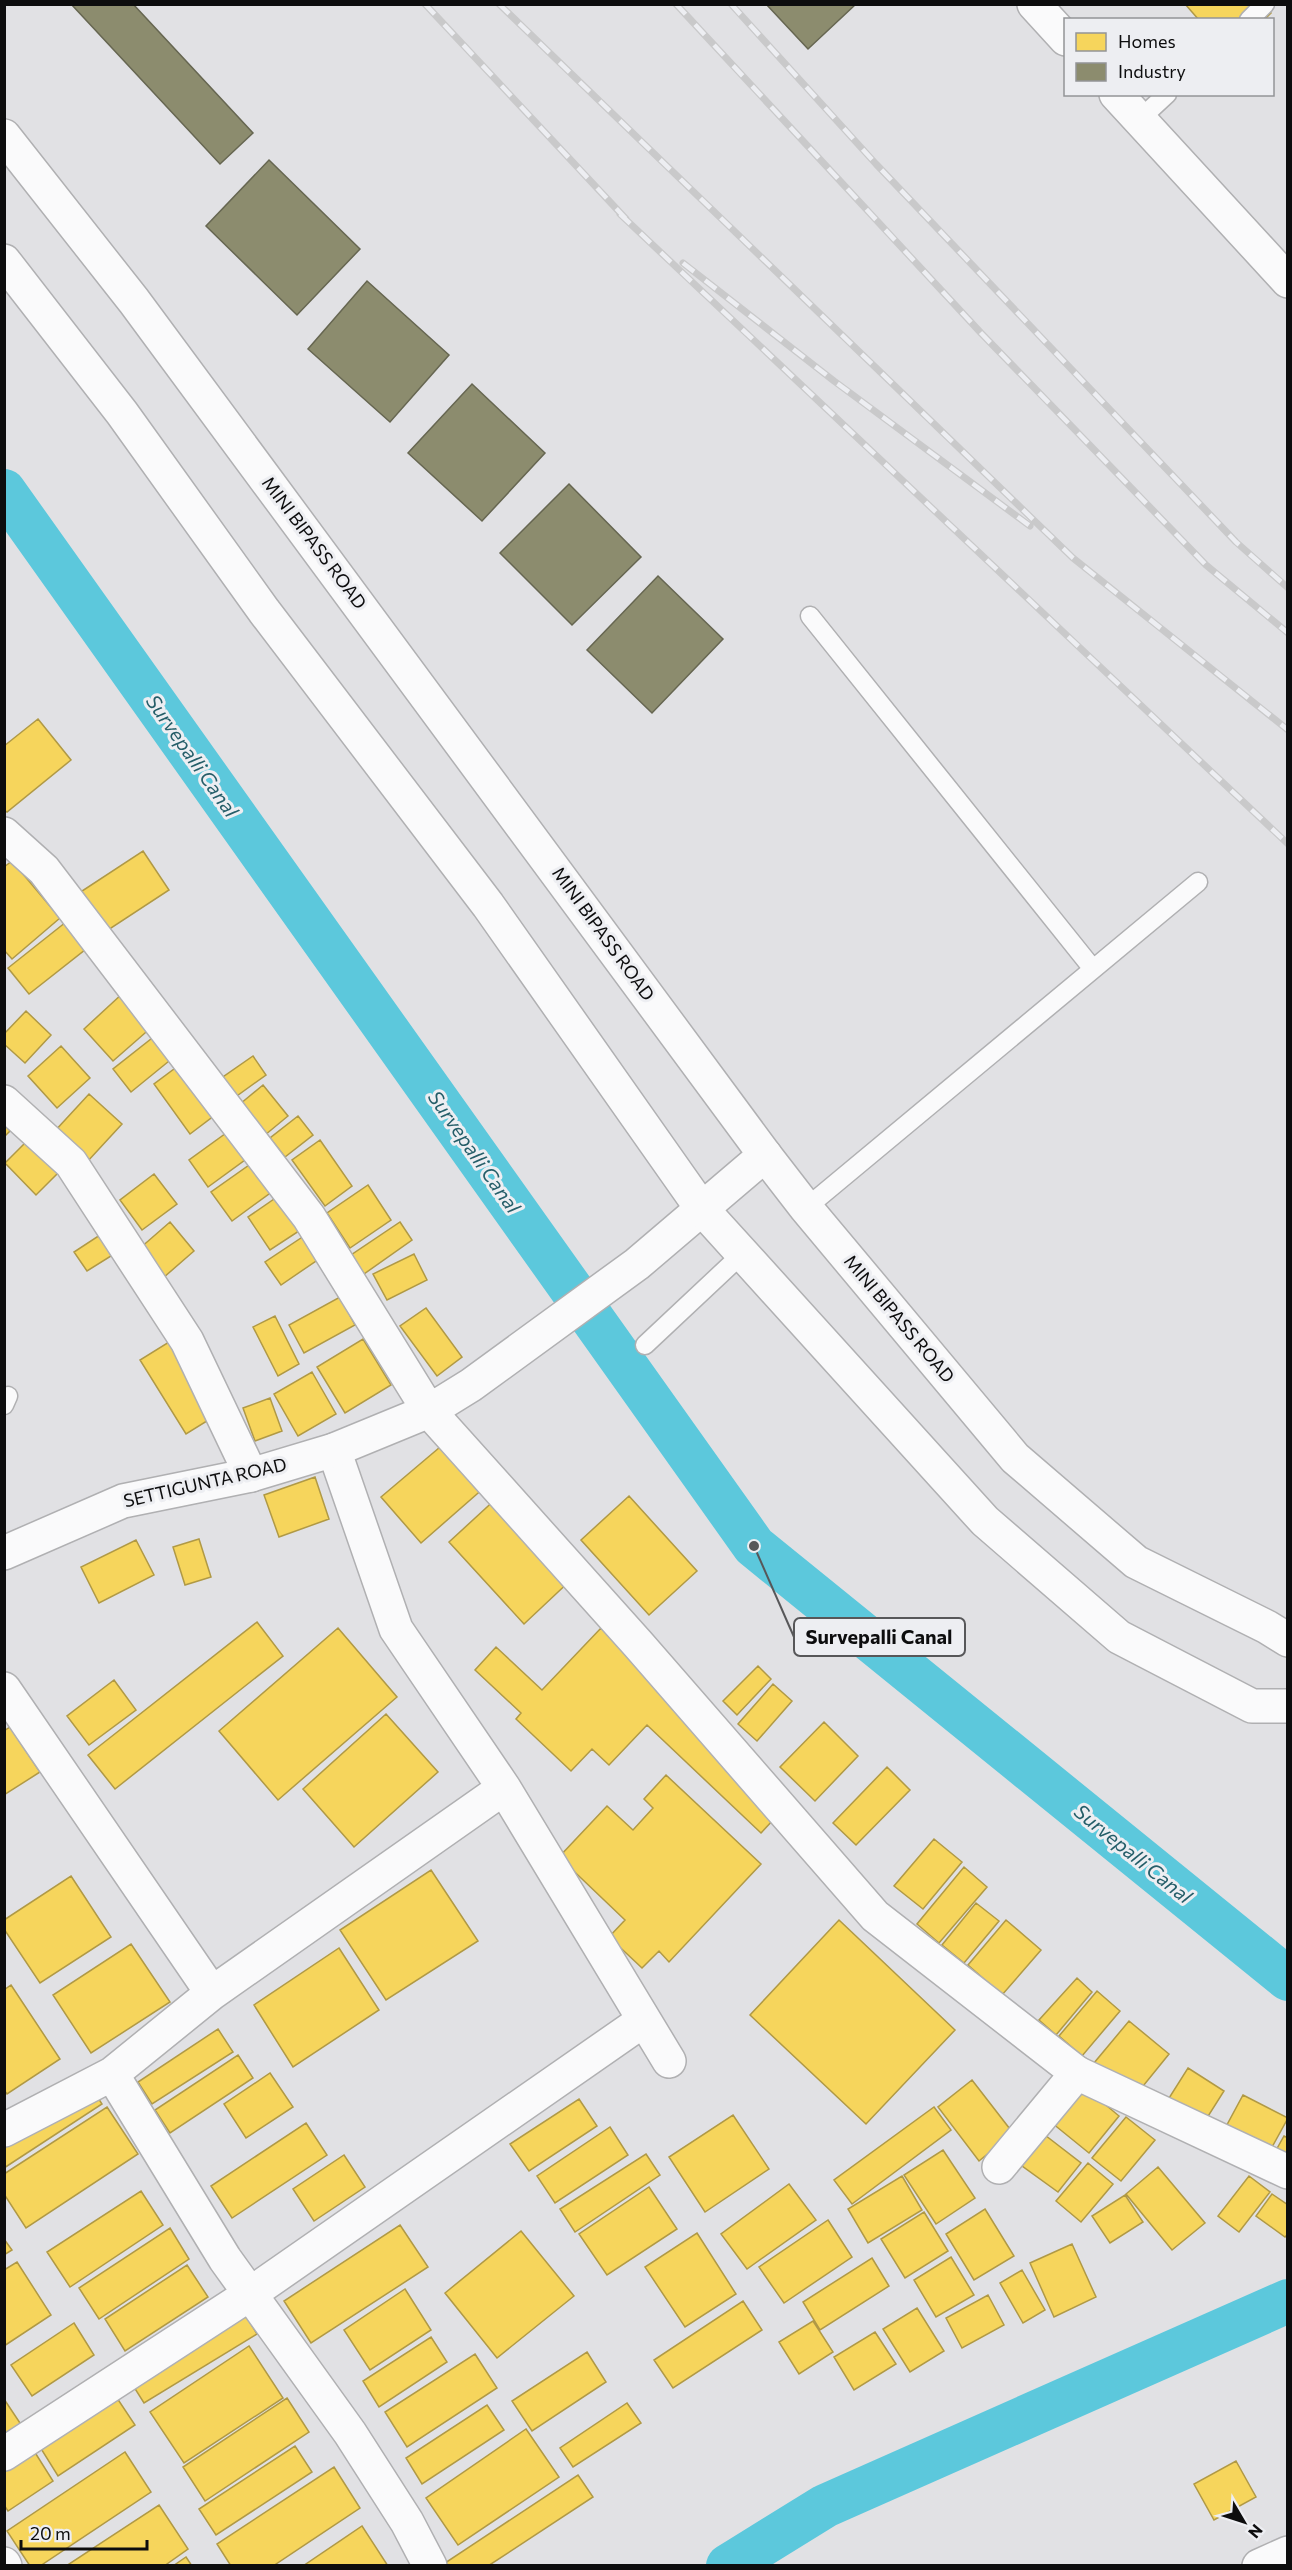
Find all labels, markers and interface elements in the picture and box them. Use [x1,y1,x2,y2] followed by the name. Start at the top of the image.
[1064,18,1274,96] legend
[1118,30,1176,52] text: Homes
[1118,60,1186,82] text: Industry
[258,472,372,613] street label: MINI BIPASS ROAD
[142,690,244,822] water label: Survepalli Canal
[548,862,660,1005] street label: MINI BIPASS ROAD
[424,1086,526,1218] water label: Survepalli Canal
[840,1250,960,1387] street label: MINI BIPASS ROAD
[121,1453,288,1511] street label: SETTIGUNTA ROAD
[794,1618,965,1656] callout: Survepalli Canal
[805,1624,953,1648] text: Survepalli Canal
[1070,1799,1198,1908] water label: Survepalli Canal
[1214,2492,1274,2552] north arrow
[21,2513,147,2551] scale bar
[1245,2521,1267,2542] text: N
[30,2522,71,2544] text: 20 m

